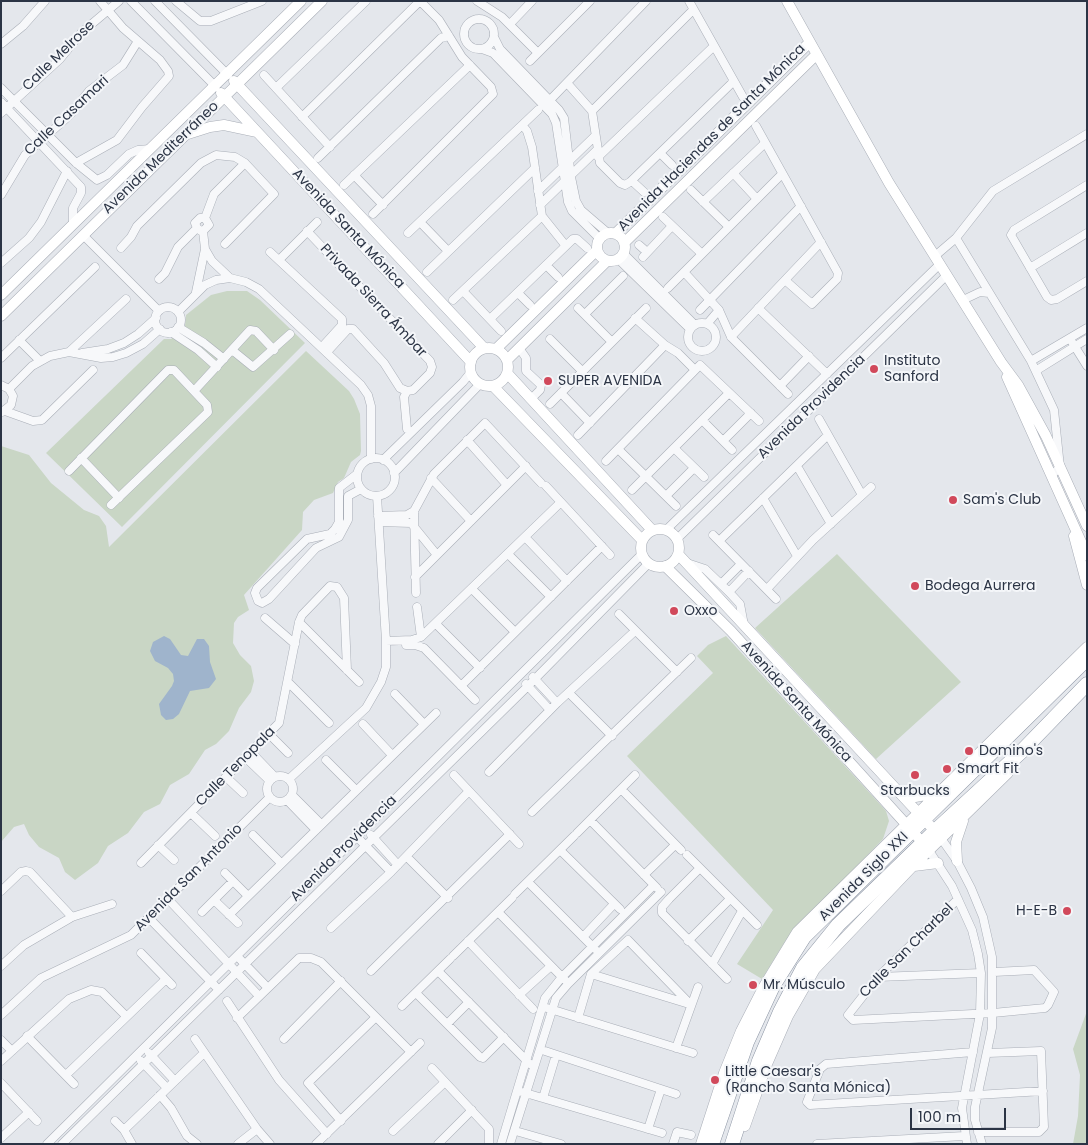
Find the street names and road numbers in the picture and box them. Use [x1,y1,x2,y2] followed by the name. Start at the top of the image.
[19,17,99,95] street label: Calle Melrose
[615,41,809,235] street label: Avenida Haciendas de Santa Mónica
[21,73,113,159] street label: Calle Casamari
[99,98,223,218] street label: Avenida Mediterráneo
[288,166,408,292] street label: Avenida Santa Mónica
[316,241,430,361] street label: Privada Sierra Ámbar
[755,351,869,463] street label: Avenida Providencia
[737,638,855,766] street label: Avenida Santa Mónica
[193,724,279,810] street label: Calle Tenopala
[287,792,401,906] street label: Avenida Providencia
[132,821,246,935] street label: Avenida San Antonio
[816,829,912,925] street label: Avenida Siglo XXI
[857,901,957,1001] street label: Calle San Charbel

